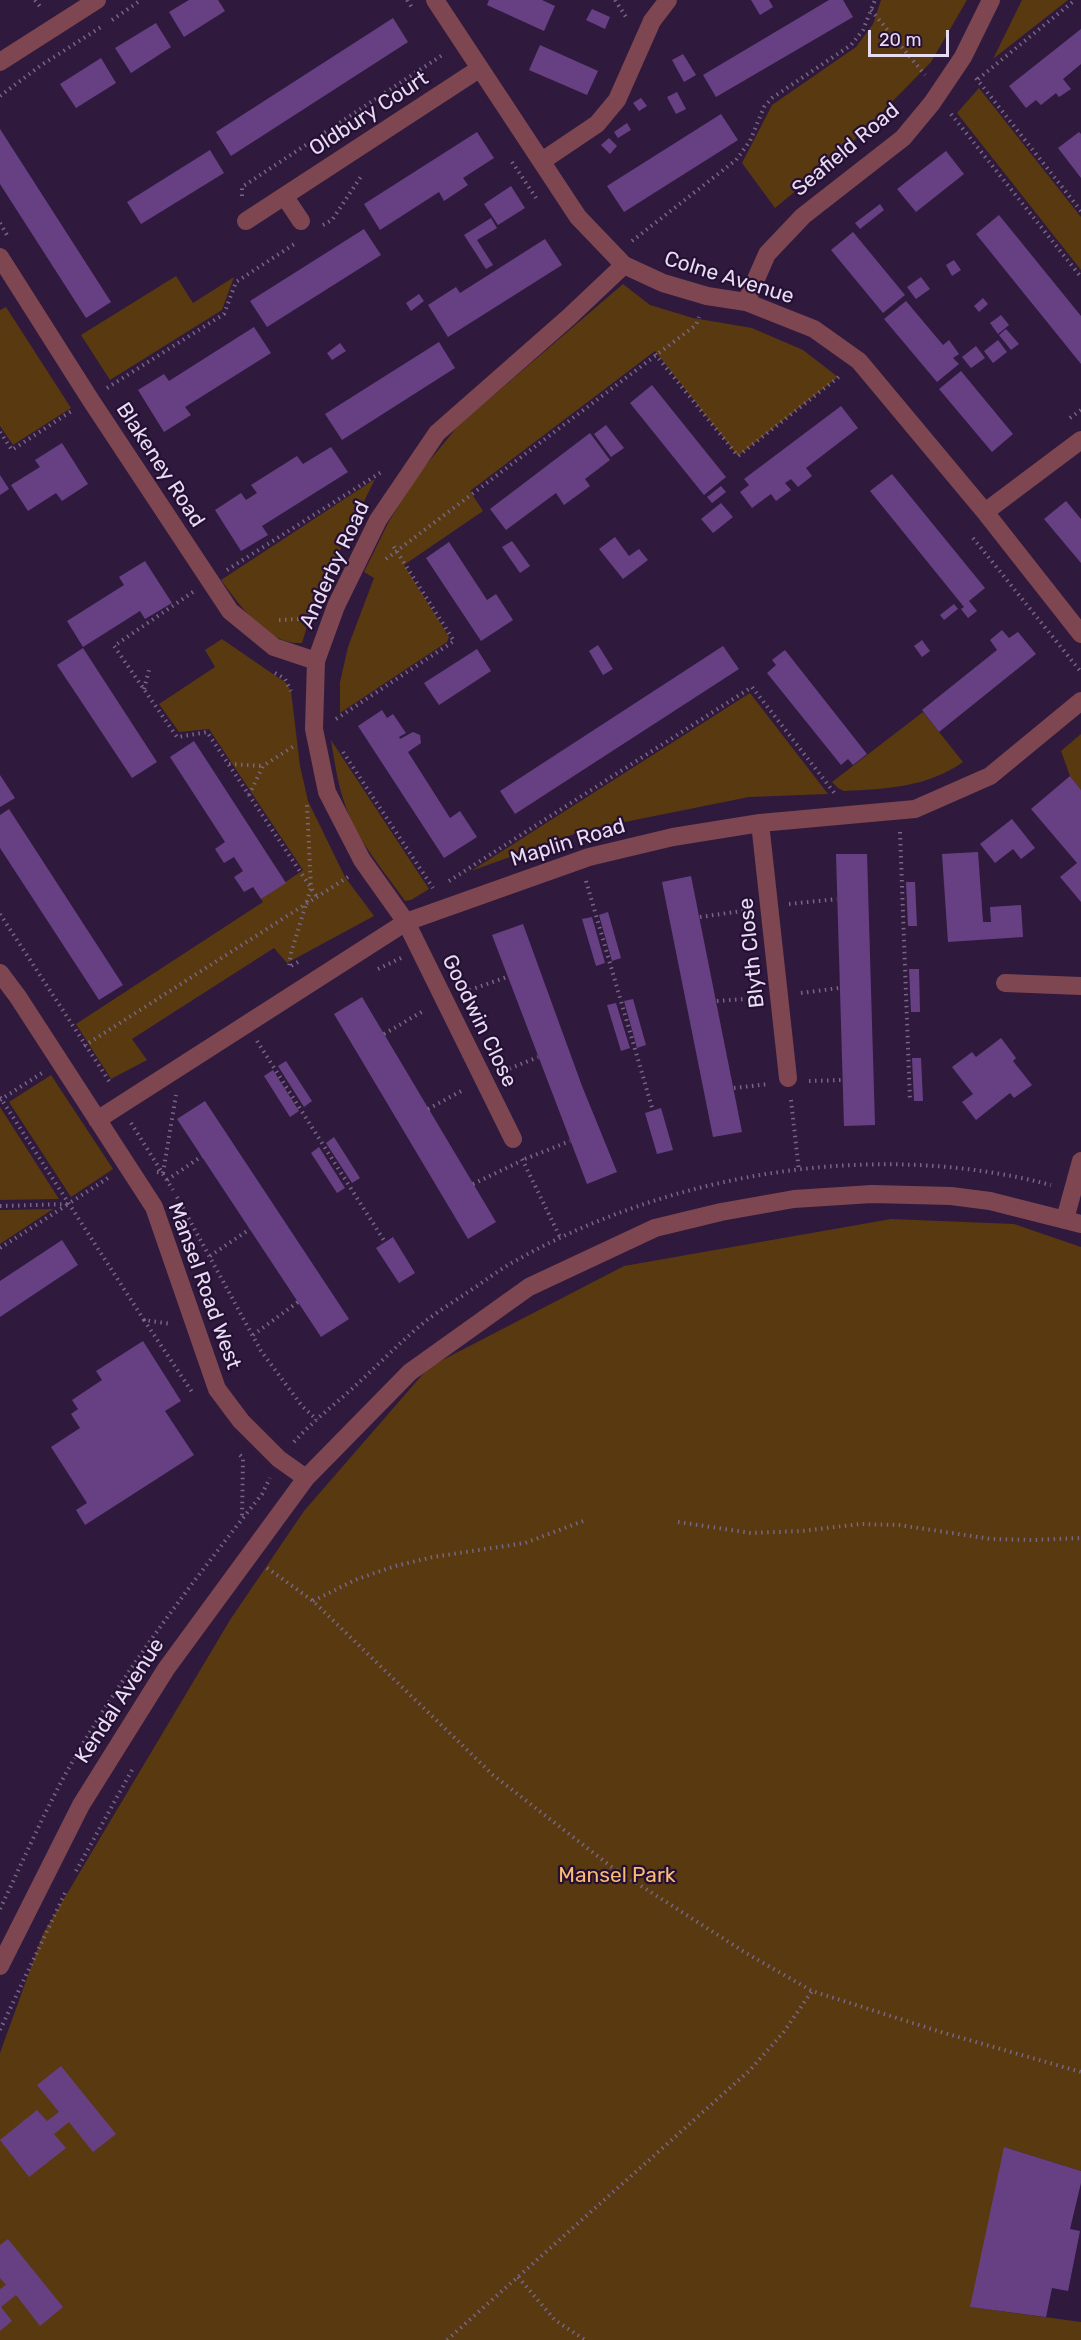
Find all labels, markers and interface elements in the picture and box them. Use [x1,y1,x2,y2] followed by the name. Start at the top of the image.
[871,18,952,56] scale bar
[879,29,921,51] text: 20 m
[305,66,433,162] street label: Oldbury Court
[787,98,905,202] street label: Seafield Road
[661,246,797,310] street label: Colne Avenue
[110,398,210,532] street label: Blakeney Road
[295,497,375,633] street label: Anderby Road
[508,814,628,872] street label: Maplin Road
[734,897,770,1009] street label: Blyth Close
[436,951,522,1091] street label: Goodwin Close
[162,1199,246,1373] street label: Mansel Road West
[70,1634,170,1768] street label: Kendal Avenue
[558,1863,676,1889] park label: Mansel Park

